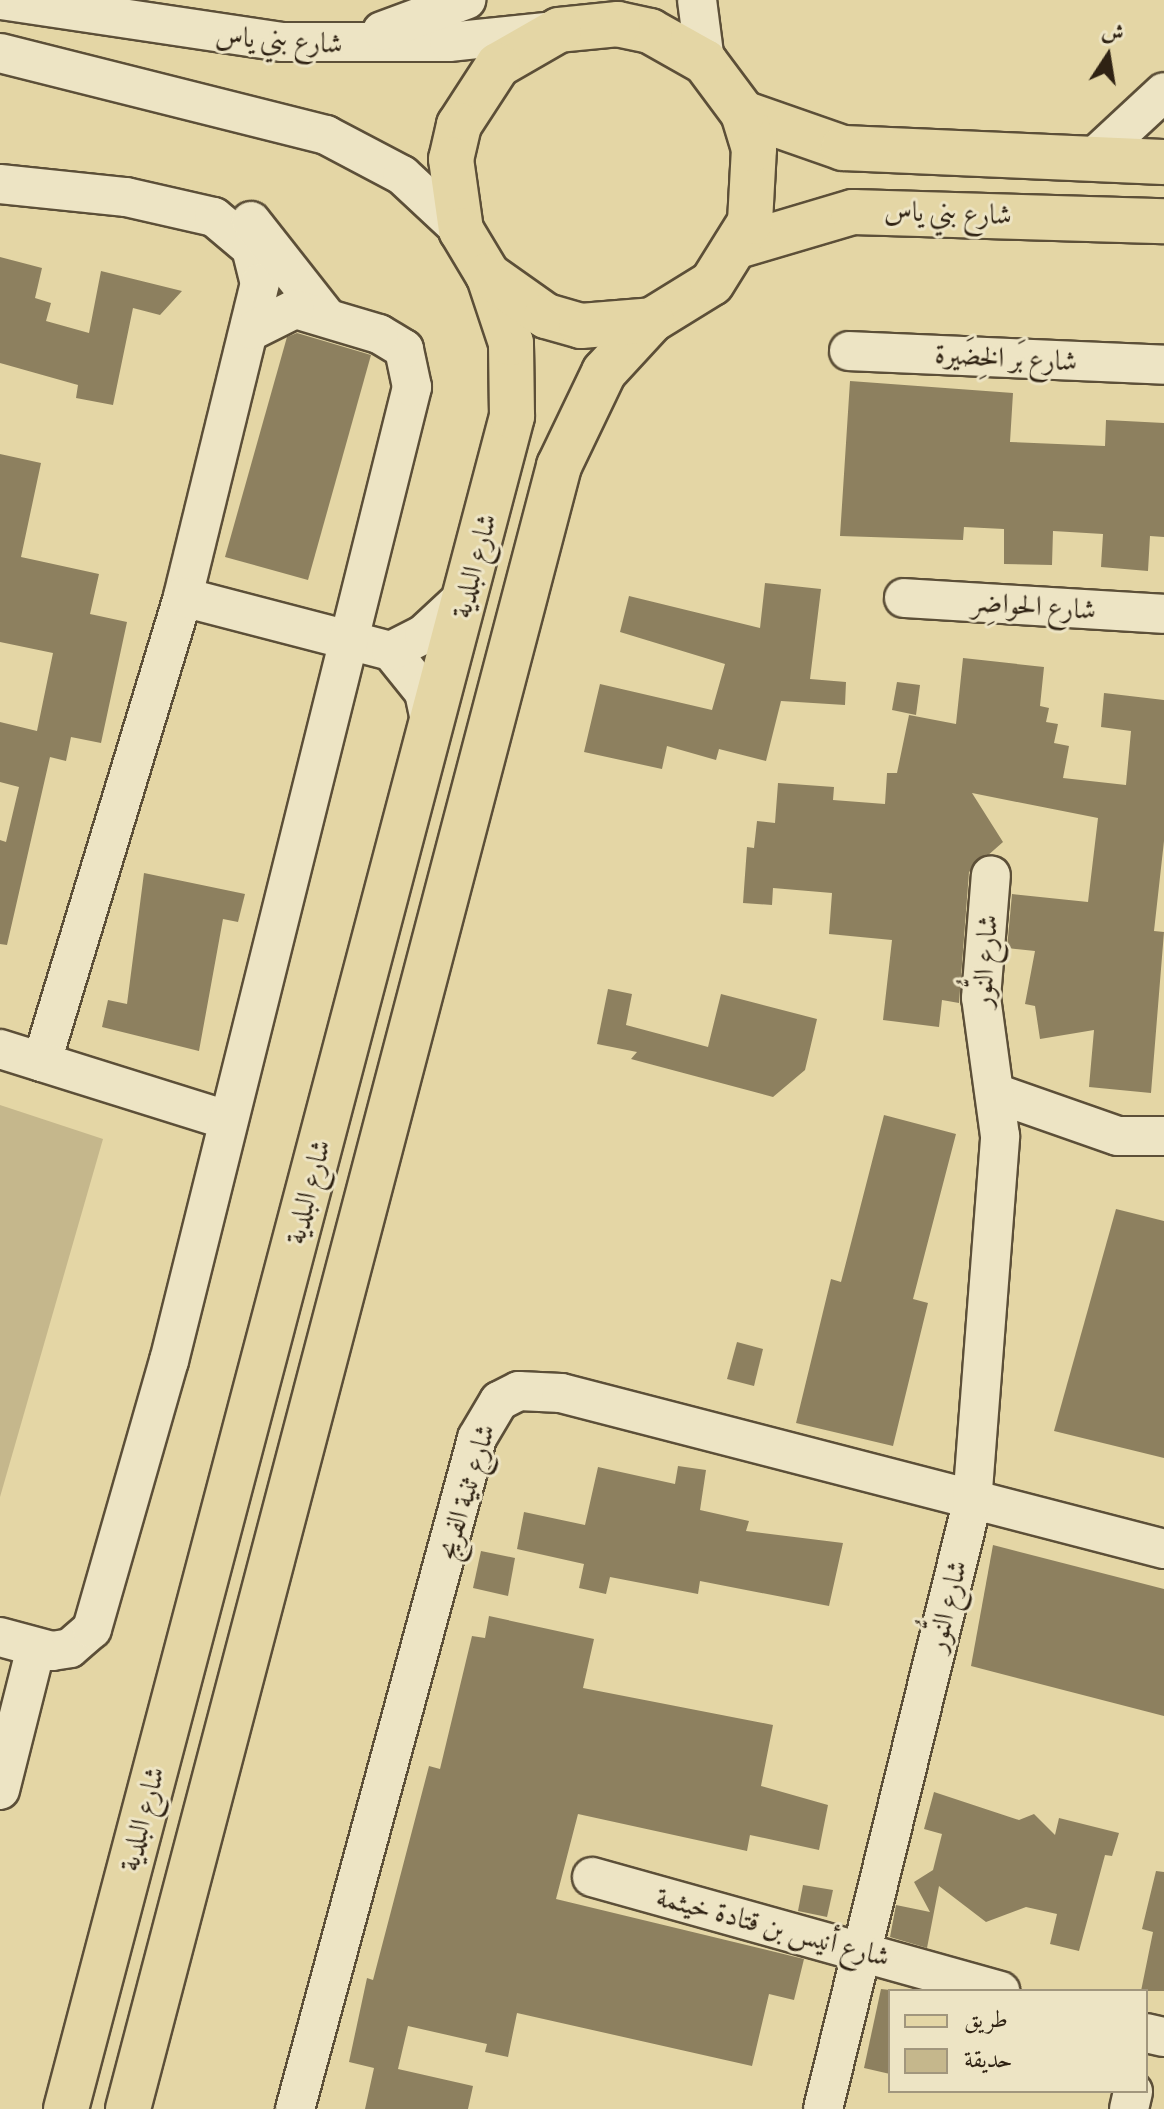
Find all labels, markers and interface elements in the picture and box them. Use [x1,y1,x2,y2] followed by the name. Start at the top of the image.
[1068,16,1148,96] north arrow
[1099,16,1127,49] text: ش
[214,19,344,61] street label: شارع بني ياس
[884,194,1012,232] street label: شارع بني ياس
[934,337,1078,379] street label: شارع بَر الخِضَيرة
[444,510,504,622] street label: شارع البلدية
[971,585,1097,627] street label: شارع الحواضِر
[965,914,1005,1008] street label: شارع النُّور
[278,1136,338,1248] street label: شارع البلدية
[429,1420,503,1564] street label: شارع ثنية الفريج
[919,1557,975,1655] street label: شارع النُّور
[112,1763,172,1875] street label: شارع البلدية
[653,1880,893,1974] street label: شارع أنيس بن قتادة خيثمة
[888,1989,1148,2093] legend
[964,2003,1008,2035] text: طريق
[964,2043,1013,2075] text: حديقة

